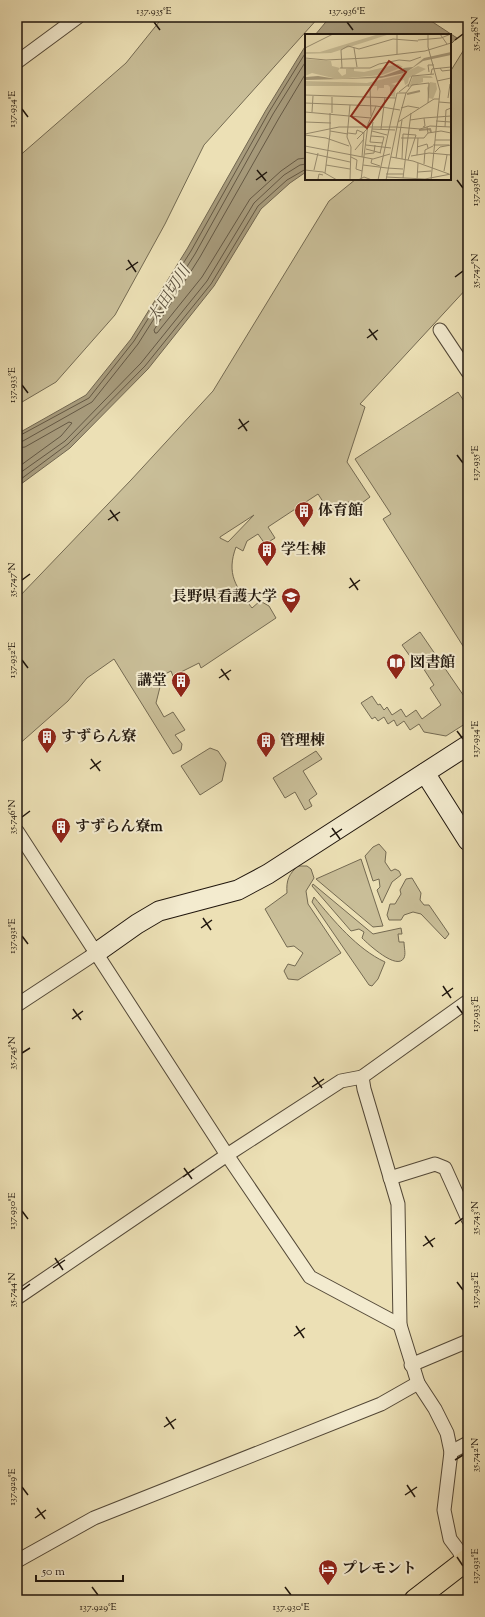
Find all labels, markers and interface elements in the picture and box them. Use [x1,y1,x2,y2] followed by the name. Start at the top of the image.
[136,4,172,19] text: 137.935°E
[329,4,365,19] text: 137.936°E
[468,17,483,51] text: 35.748°N
[305,34,451,180] inset map
[5,91,20,127] text: 137.934°E
[468,170,483,206] text: 137.936°E
[468,254,483,288] text: 35.747°N
[143,260,198,328] water label: 太田切川
[5,367,20,403] text: 137.933°E
[468,445,483,481] text: 137.935°E
[293,500,315,528] building icon: 体育館
[318,501,363,522] place label: 体育館
[256,539,278,567] building icon: 学生棟
[281,540,326,561] place label: 学生棟
[5,563,20,597] text: 35.747°N
[280,586,302,614] school or university icon: 長野県看護大学
[172,587,277,608] place label: 長野県看護大学
[5,642,20,678] text: 137.932°E
[385,652,407,680] library icon: 図書館
[410,653,455,674] place label: 図書館
[170,670,192,698] building icon: 講堂
[137,671,167,692] place label: 講堂
[468,721,483,757] text: 137.934°E
[36,726,58,754] building icon: すずらん寮
[61,727,136,748] place label: すずらん寮
[255,730,277,758] building icon: 管理棟
[280,731,325,752] place label: 管理棟
[5,800,20,834] text: 35.746°N
[50,816,72,844] building icon: すずらん寮m
[75,817,163,838] place label: すずらん寮m
[5,918,20,954] text: 137.931°E
[468,996,483,1032] text: 137.933°E
[5,1036,20,1070] text: 35.745°N
[5,1193,20,1229] text: 137.930°E
[468,1201,483,1235] text: 35.743°N
[468,1272,483,1308] text: 137.932°E
[5,1273,20,1307] text: 35.744°N
[468,1438,483,1472] text: 35.742°N
[5,1468,20,1506] text: 137.929°E
[468,1548,483,1584] text: 137.931°E
[36,1557,123,1583] scale bar
[317,1558,339,1586] hotel icon: プレモント
[342,1559,416,1580] place label: プレモント
[41,1563,65,1581] text: 50 m
[79,1600,117,1615] text: 137.929°E
[273,1600,309,1615] text: 137.930°E

